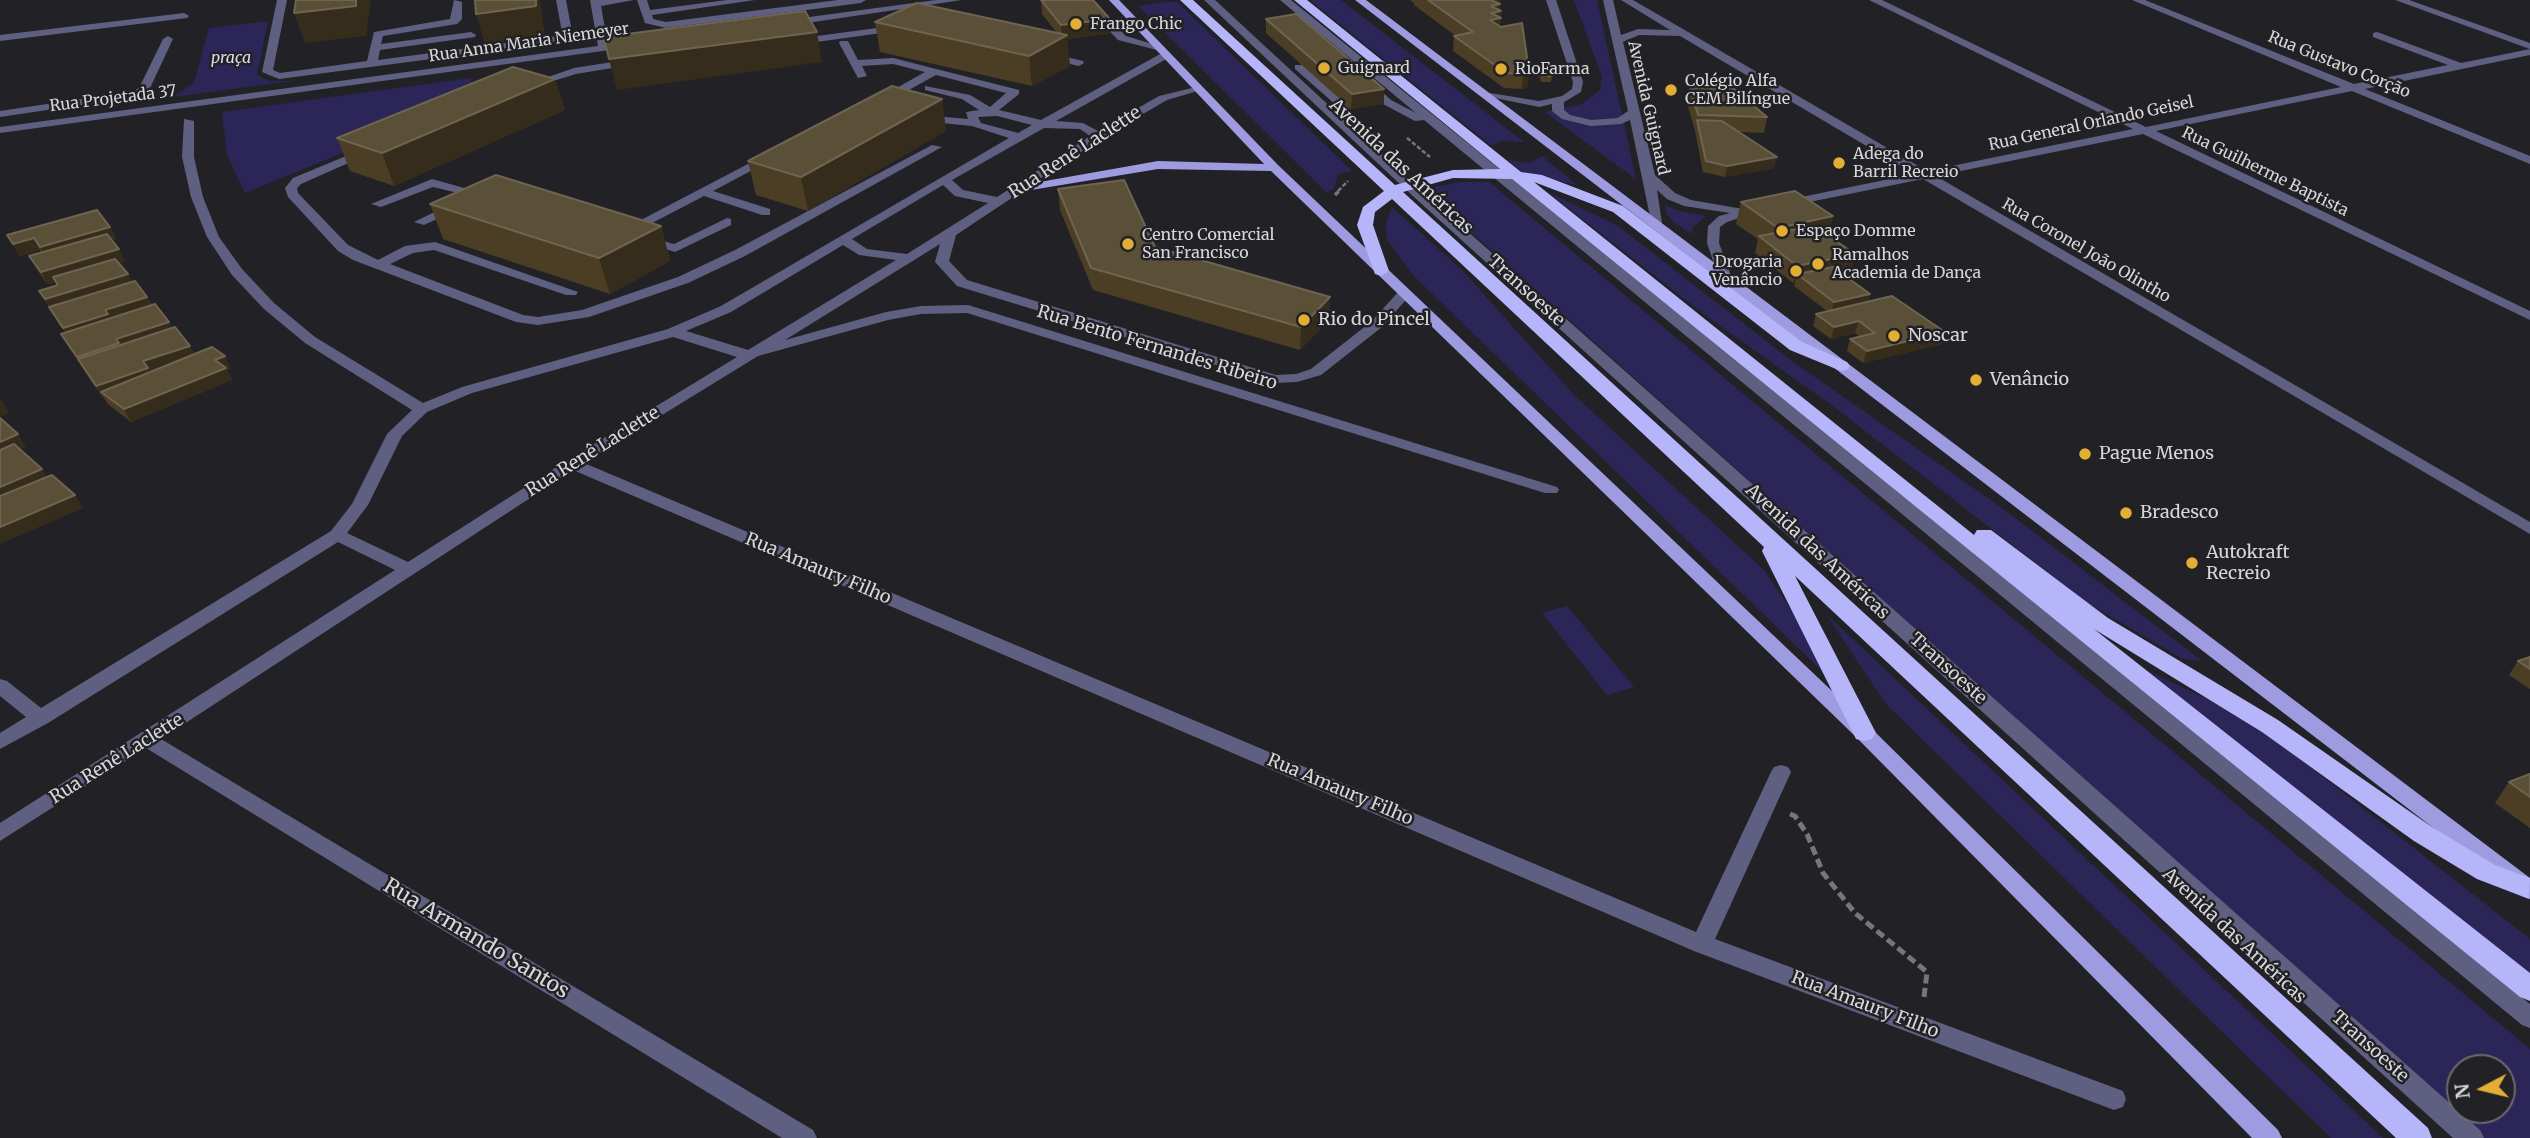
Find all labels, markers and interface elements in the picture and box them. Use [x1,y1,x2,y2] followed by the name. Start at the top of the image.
[1090,14,1182,34] place label: Frango Chic
[1068,16,1084,32] marker: Frango Chic
[428,19,630,67] street label: Rua Anna Maria Niemeyer
[2265,28,2413,102] street label: Rua Gustavo Corção
[1623,39,1673,177] street label: Avenida Guignard
[211,48,251,68] park label: praça
[1338,58,1410,78] place label: Guignard
[1515,59,1590,79] place label: RioFarma
[1316,60,1332,76] marker: Guignard
[1493,61,1509,77] marker: RioFarma
[1685,71,1790,109] place label: Colégio Alfa CEM Bilíngue
[48,82,178,116] street label: Rua Projetada 37
[1663,82,1679,98] marker: Colégio Alfa CEM Bilíngue
[1987,93,2195,155] street label: Rua General Orlando Geisel
[1325,95,1477,239] street label: Avenida das Américas
[1005,102,1145,204] street label: Rua Renê Laclette
[2179,123,2351,221] street label: Rua Guilherme Baptista
[1853,144,1958,182] place label: Adega do Barril Recreio
[1831,155,1847,171] marker: Adega do Barril Recreio
[1998,195,2174,307] street label: Rua Coronel João Olintho
[1796,221,1916,241] place label: Espaço Domme
[1774,223,1790,239] marker: Espaço Domme
[1142,225,1275,263] place label: Centro Comercial San Francisco
[1120,236,1136,252] marker: Centro Comercial San Francisco
[1832,245,1981,283] place label: Ramalhos Academia de Dança
[1483,251,1569,331] street label: Transoeste
[1712,252,1782,290] place label: Drogaria Venâncio
[1810,256,1826,272] marker: Ramalhos Academia de Dança
[1788,263,1804,279] marker: Drogaria Venâncio
[1034,301,1280,395] street label: Rua Bento Fernandes Ribeiro
[1318,309,1430,331] place label: Rio do Pincel
[1296,312,1312,328] marker: Rio do Pincel
[1908,325,1968,347] place label: Noscar
[1886,328,1902,344] marker: Noscar
[1990,369,2069,391] place label: Venâncio
[1968,372,1984,388] marker: Venâncio
[522,402,664,502] street label: Rua Renê Laclette
[2099,443,2214,465] place label: Pague Menos
[2077,446,2093,462] marker: Pague Menos
[1741,480,1893,624] street label: Avenida das Américas
[2140,502,2218,524] place label: Bradesco
[2118,505,2134,521] marker: Bradesco
[742,529,894,609] street label: Rua Amaury Filho
[2206,542,2289,584] place label: Autokraft Recreio
[2184,555,2200,571] marker: Autokraft Recreio
[1905,629,1991,709] street label: Transoeste
[46,709,188,809] street label: Rua Renê Laclette
[1264,750,1416,830] street label: Rua Amaury Filho
[2158,864,2310,1008] street label: Avenida das Américas
[379,874,573,1004] street label: Rua Armando Santos
[1788,967,1942,1043] street label: Rua Amaury Filho
[2327,1007,2413,1087] street label: Transoeste
[2446,1054,2516,1124] north arrow
[2449,1082,2475,1100] text: N

